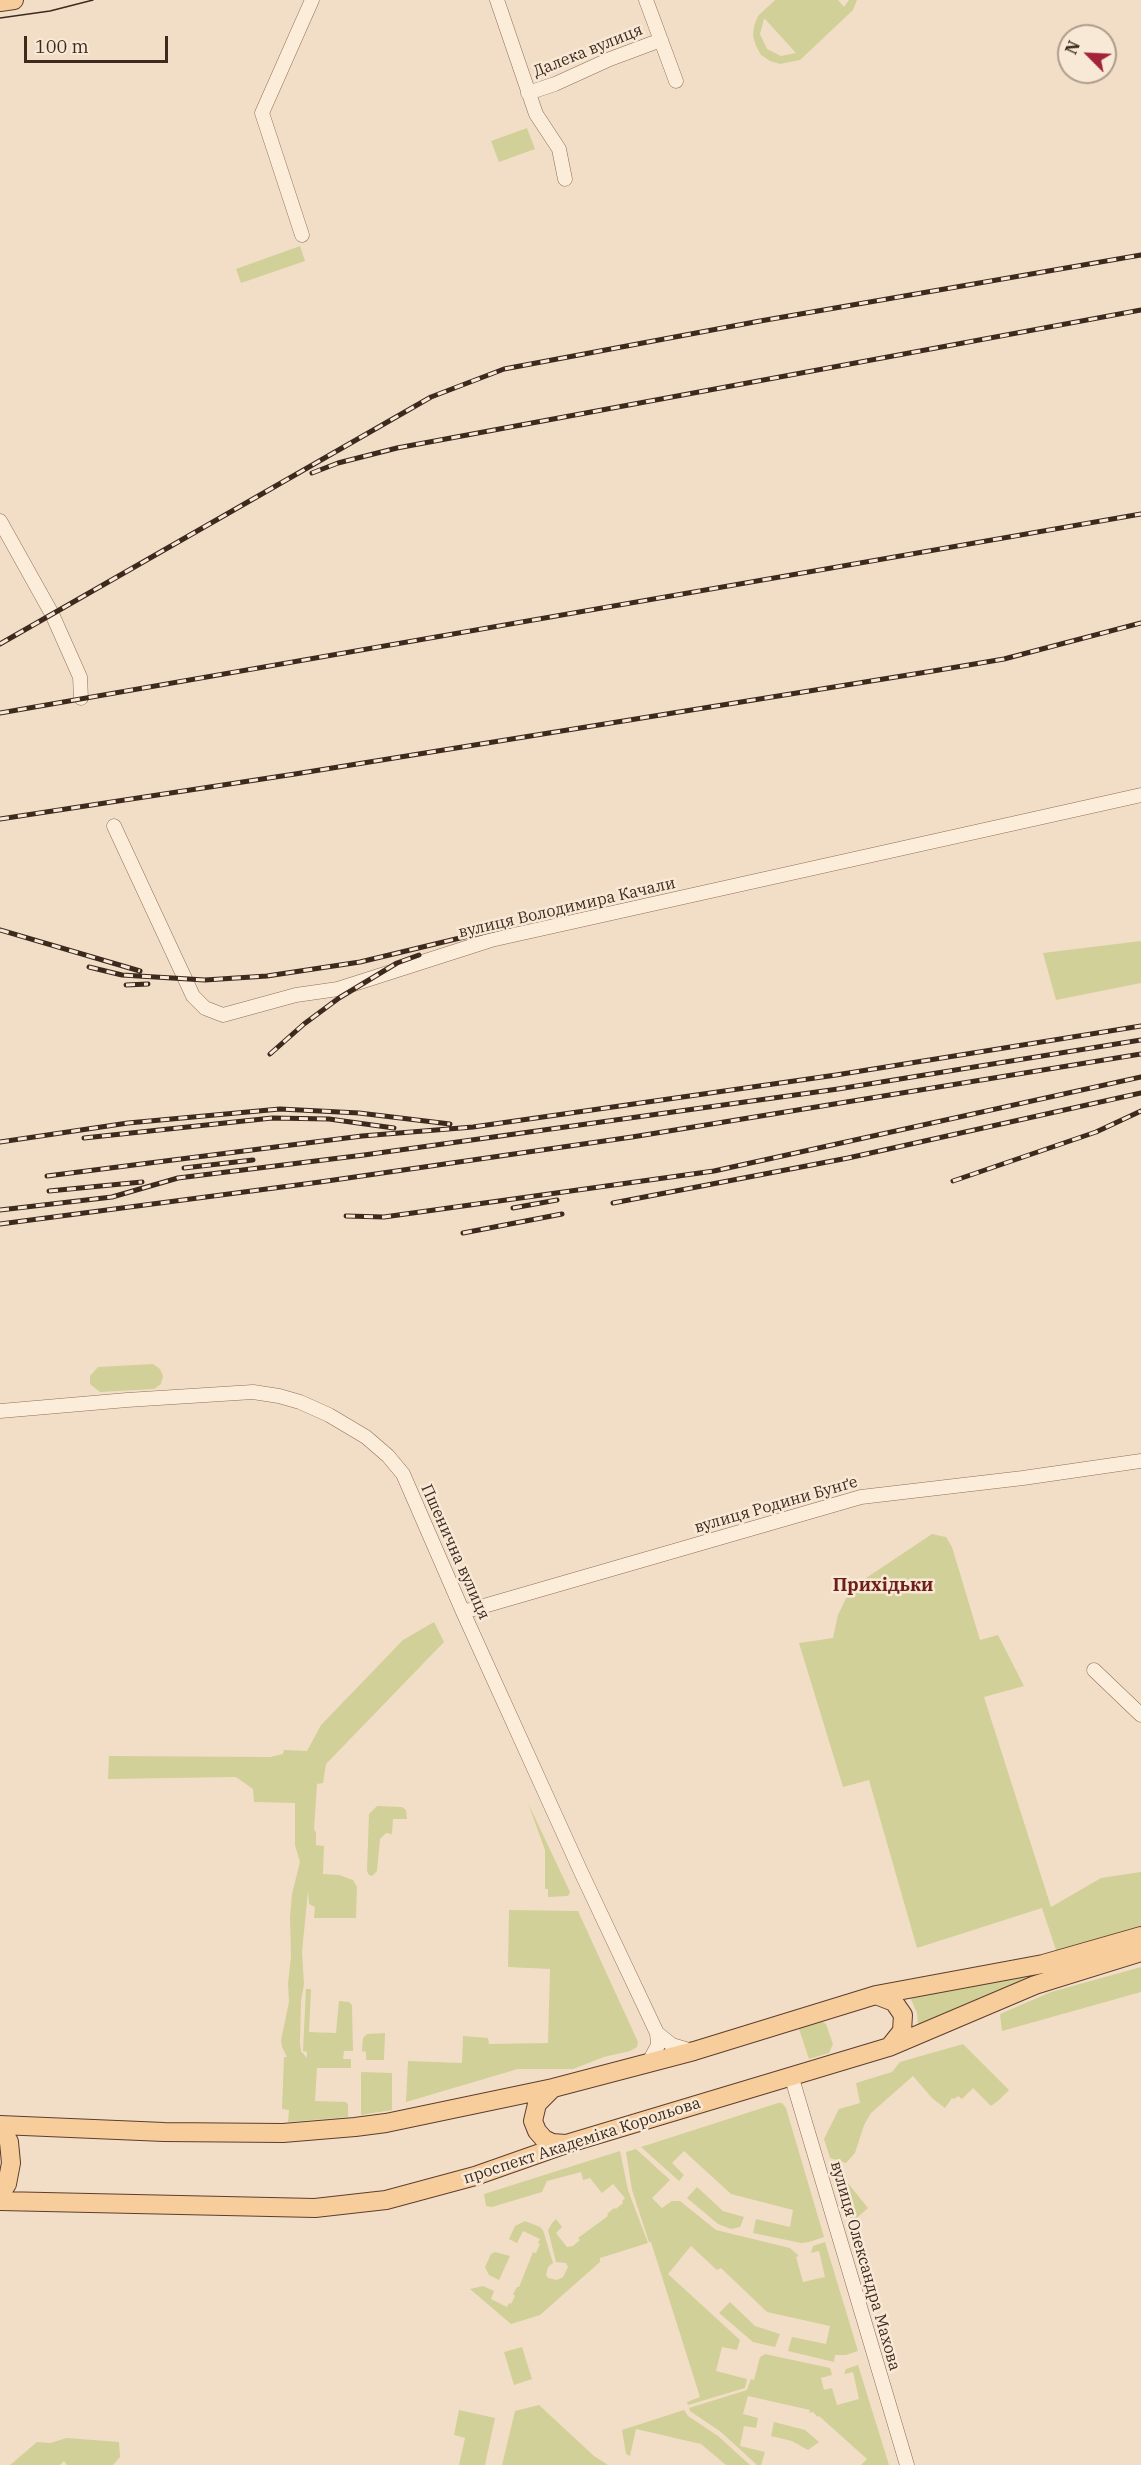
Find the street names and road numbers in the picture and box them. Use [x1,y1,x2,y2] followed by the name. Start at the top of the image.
[530,20,646,82] street label: Далека вулиця
[457,874,677,942] street label: вулиця Володимира Качали
[692,1473,860,1537] street label: вулиця Родини Бунґе
[417,1481,493,1623] street label: Пшенична вулиця
[461,2094,703,2188] street label: проспект Академіка Корольова
[826,2159,904,2373] street label: вулиця Олександра Махова

